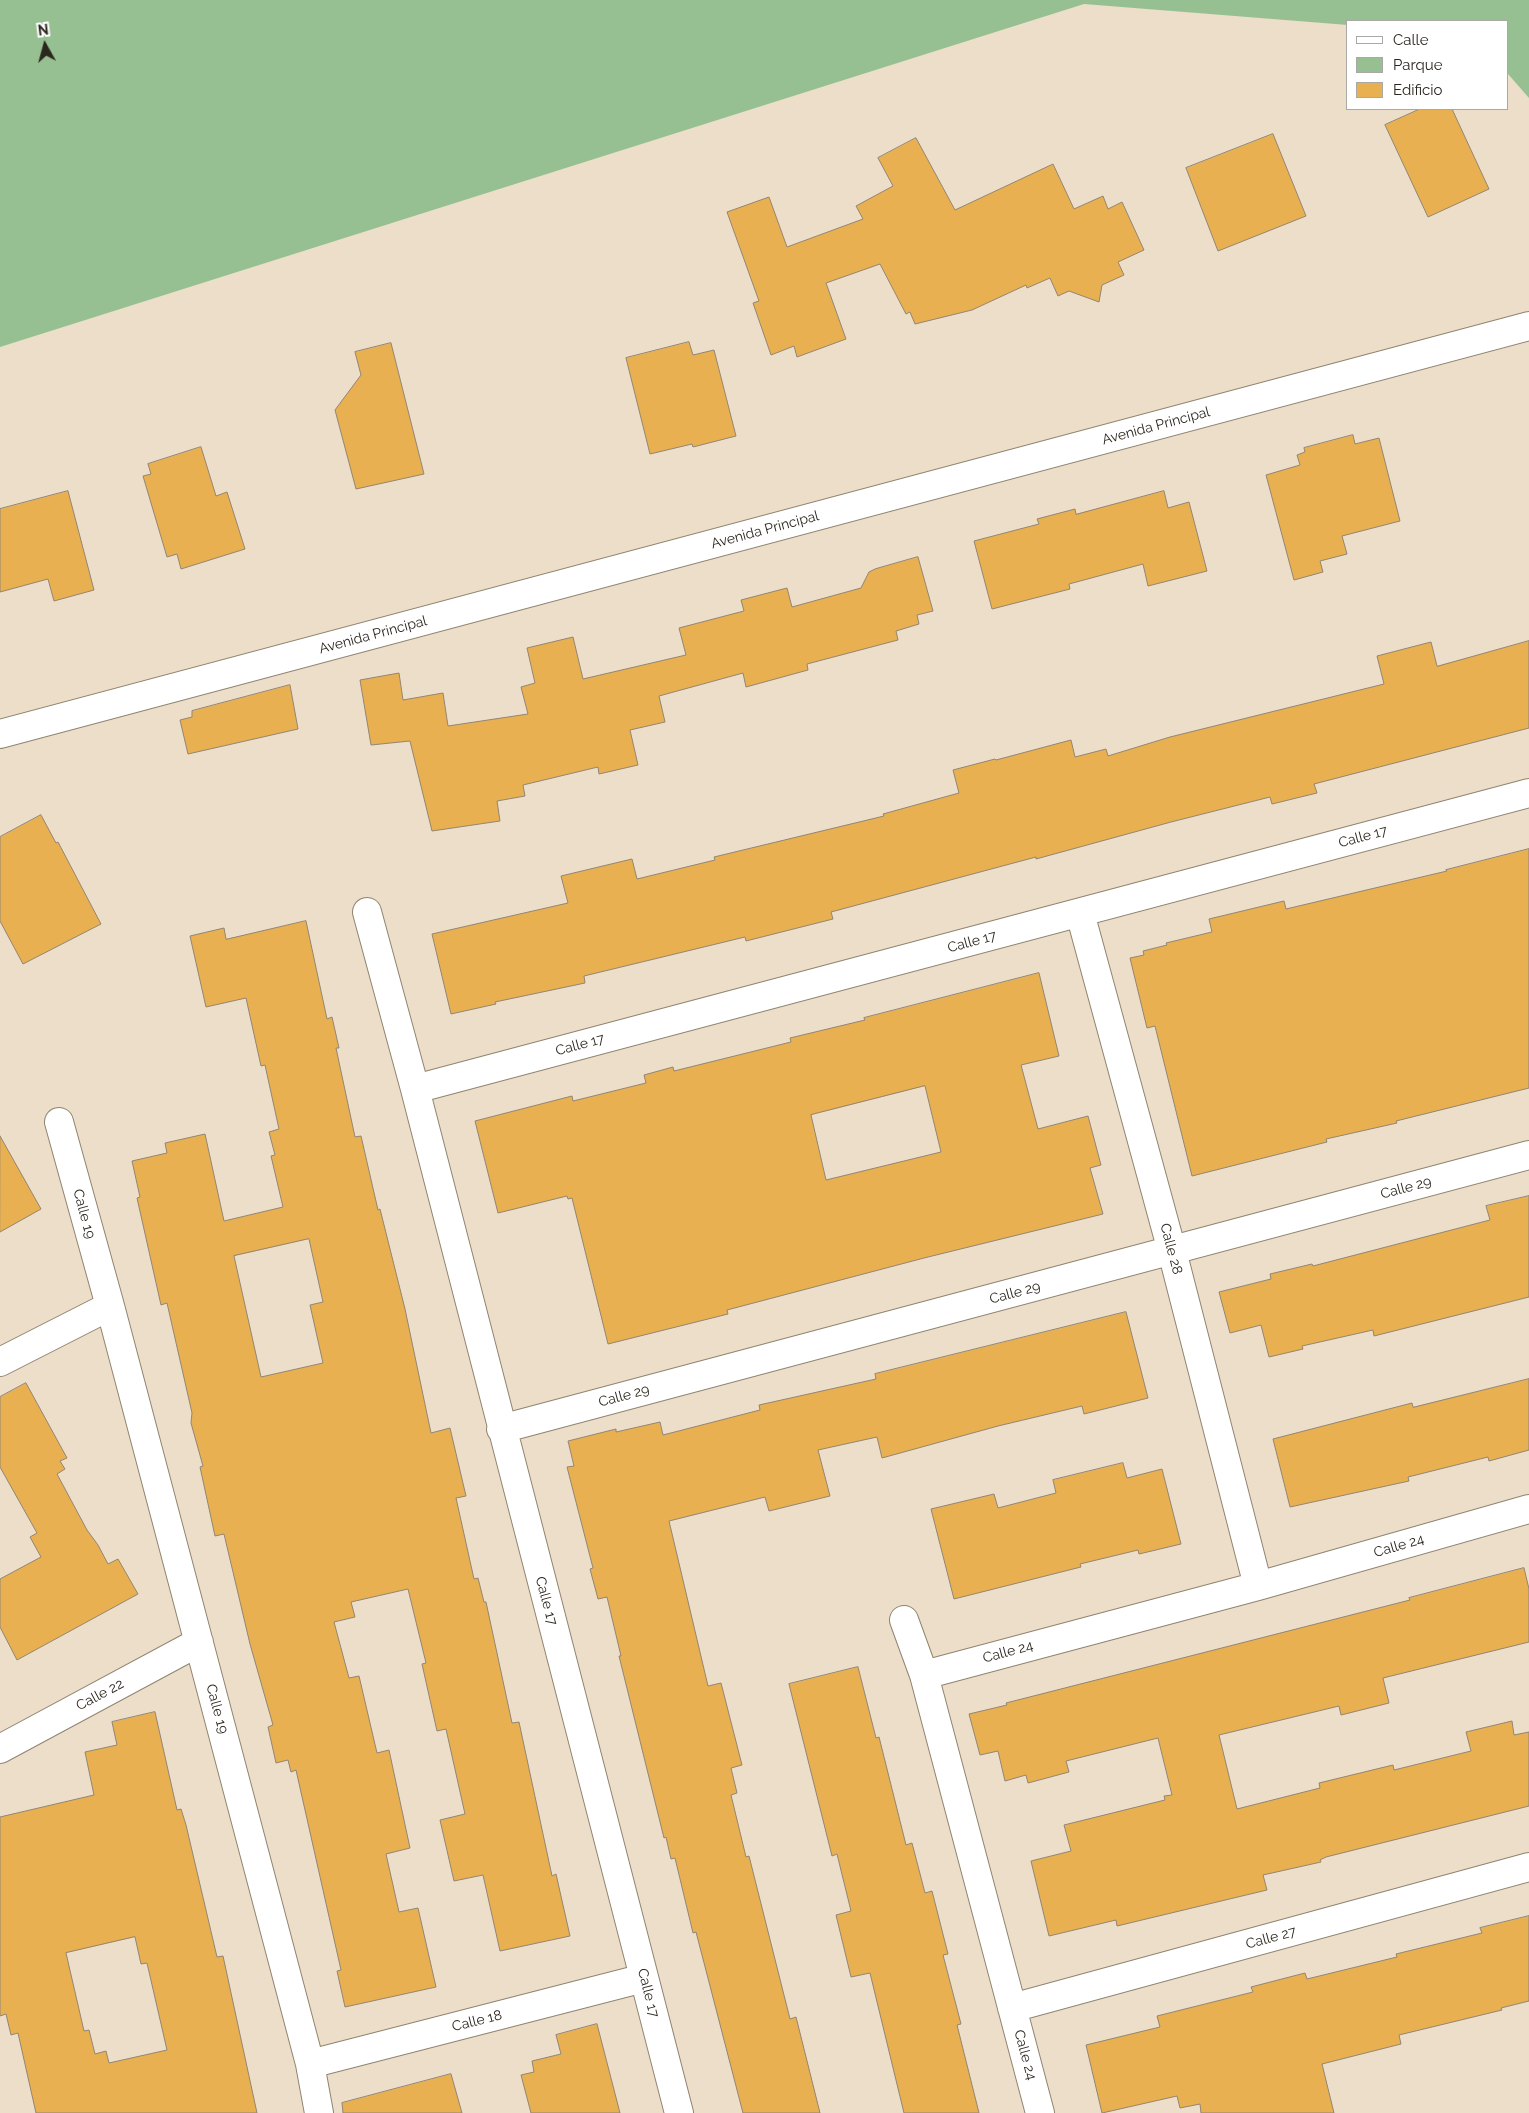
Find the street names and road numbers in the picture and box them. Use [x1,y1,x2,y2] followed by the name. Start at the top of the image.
[1100,403,1212,449] street label: Avenida Principal
[709,507,821,553] street label: Avenida Principal
[317,612,429,658] street label: Avenida Principal
[1337,822,1389,852] street label: Calle 17
[946,927,998,957] street label: Calle 17
[554,1030,606,1060] street label: Calle 17
[1379,1173,1433,1203] street label: Calle 29
[69,1187,99,1241] street label: Calle 19
[1156,1222,1186,1276] street label: Calle 28
[988,1278,1042,1308] street label: Calle 29
[597,1381,651,1411] street label: Calle 29
[1372,1531,1426,1561] street label: Calle 24
[531,1575,561,1627] street label: Calle 17
[981,1637,1035,1667] street label: Calle 24
[73,1676,127,1714] street label: Calle 22
[202,1682,232,1736] street label: Calle 19
[1244,1923,1298,1953] street label: Calle 27
[634,1967,662,2019] street label: Calle 17
[450,2007,504,2035] street label: Calle 18
[1010,2028,1040,2082] street label: Calle 24

